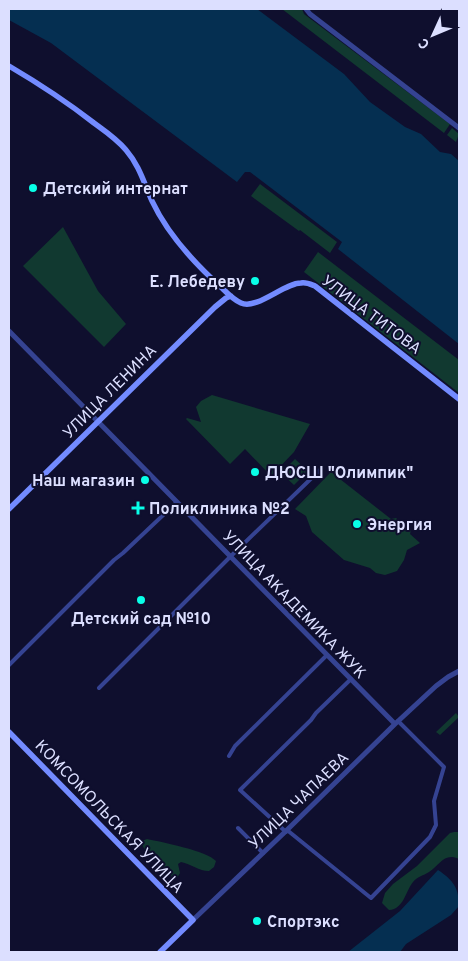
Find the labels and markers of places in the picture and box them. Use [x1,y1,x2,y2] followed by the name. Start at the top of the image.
[43,180,188,200] place label: Детский интернат
[27,182,39,194] marker: Детский интернат
[149,273,245,293] place label: Е. Лебедеву
[249,275,261,287] marker: Е. Лебедеву
[265,464,413,484] place label: ДЮСШ "Олимпик"
[249,466,261,478] marker: ДЮСШ "Олимпик"
[32,472,135,492] place label: Наш магазин
[139,474,151,486] marker: Наш магазин
[149,500,290,520] place label: Поликлиника №2
[131,501,145,515] marker: Поликлиника №2
[367,516,432,536] place label: Энергия
[351,518,363,530] marker: Энергия
[135,594,147,606] marker: Детский сад №10
[71,610,211,630] place label: Детский сад №10
[267,913,340,933] place label: Спортэкс
[251,915,263,927] marker: Спортэкс

